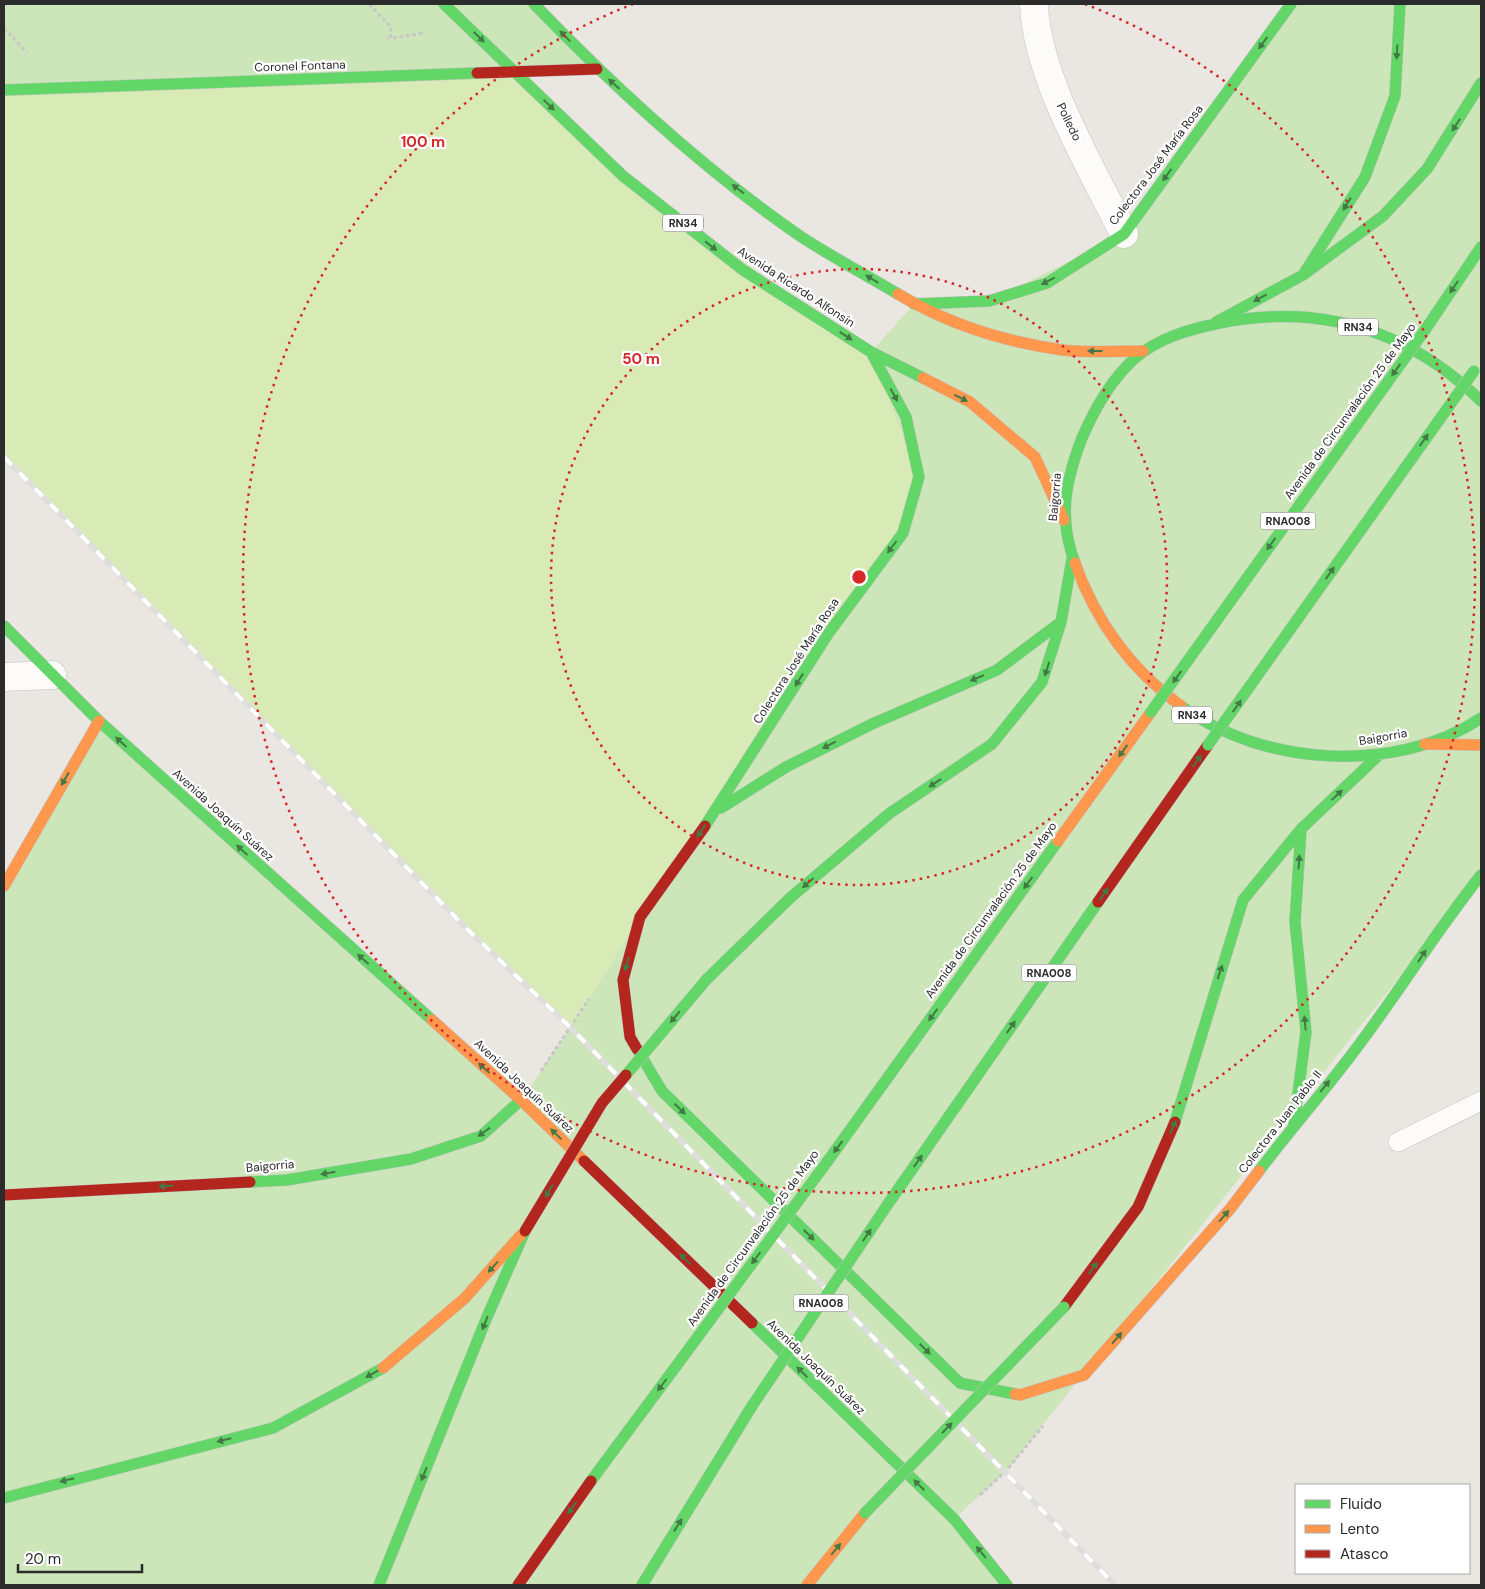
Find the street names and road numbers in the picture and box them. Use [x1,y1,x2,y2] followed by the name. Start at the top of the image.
[254,56,346,76] street label: Coronel Fontana
[1053,100,1085,144] street label: Polledo
[1105,102,1207,228] street label: Colectora José María Rosa
[663,214,703,232] road number: RN34
[734,243,858,331] street label: Avenida Ricardo Alfonsín
[1338,318,1378,336] road number: RN34
[1281,320,1419,502] street label: Avenida de Circunvalación 25 de Mayo
[1045,472,1065,522] street label: Baigorria
[1260,512,1316,530] road number: RNA008
[749,595,843,727] street label: Colectora José María Rosa
[1172,706,1212,724] road number: RN34
[1358,725,1408,749] street label: Baigorria
[169,765,277,865] street label: Avenida Joaquín Suárez
[922,819,1060,1001] street label: Avenida de Circunvalación 25 de Mayo
[1022,964,1076,981] road number: RNA008
[471,1036,577,1136] street label: Avenida Joaquín Suárez
[1235,1067,1325,1177] street label: Colectora Juan Pablo II
[684,1147,822,1329] street label: Avenida de Circunvalación 25 de Mayo
[245,1156,295,1176] street label: Baigorria
[794,1295,848,1312] road number: RNA008
[763,1316,869,1418] street label: Avenida Joaquín Suárez

